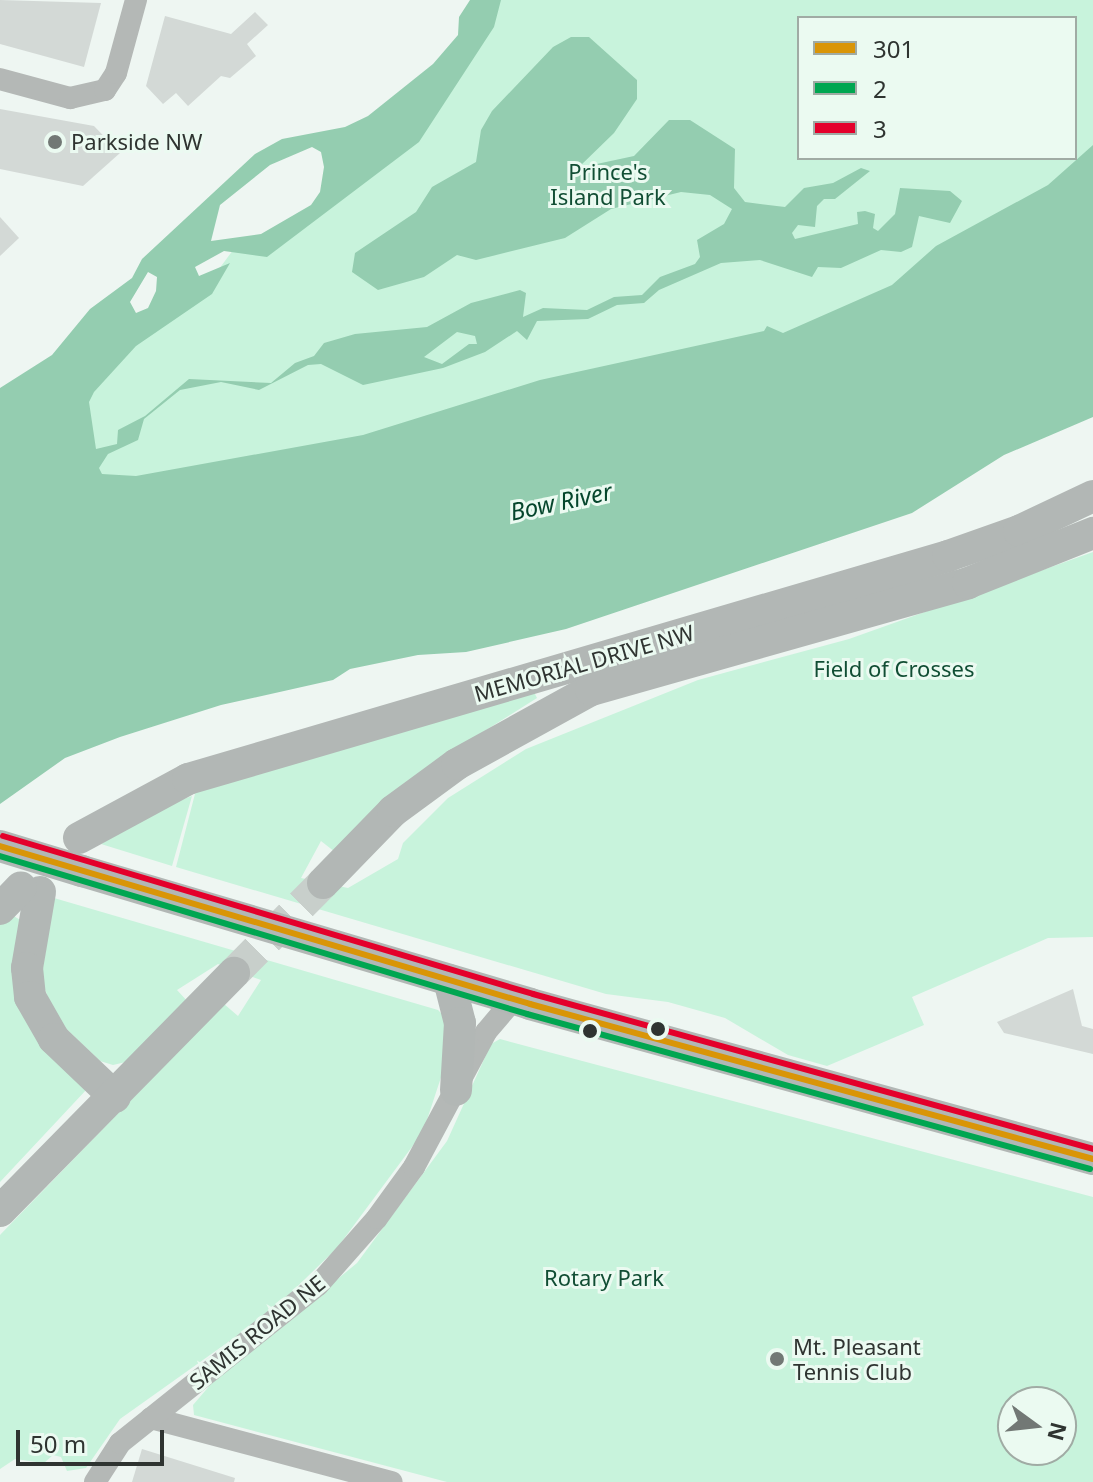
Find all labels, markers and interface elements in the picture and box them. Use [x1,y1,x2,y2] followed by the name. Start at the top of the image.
[797,16,1077,160] legend
[873,32,914,65] text: 301
[873,72,887,105] text: 2
[873,112,887,145] text: 3
[71,129,203,155] place label: Parkside NW
[46,133,64,151] marker: Parkside NW
[550,158,666,210] park label: Prince's Island Park
[507,476,615,526] water label: Bow River
[471,619,697,707] street label: MEMORIAL DRIVE NW
[814,656,974,682] park label: Field of Crosses
[650,1021,666,1037] unlabelled marker
[582,1023,598,1039] unlabelled marker
[544,1265,664,1291] park label: Rotary Park
[184,1269,330,1395] street label: SAMIS ROAD NE
[793,1333,921,1384] place label: Mt. Pleasant Tennis Club
[768,1350,786,1368] marker: Mt. Pleasant Tennis Club
[997,1386,1077,1466] north arrow
[20,1414,168,1464] scale bar
[1041,1419,1075,1444] text: N
[30,1427,86,1460] text: 50 m

